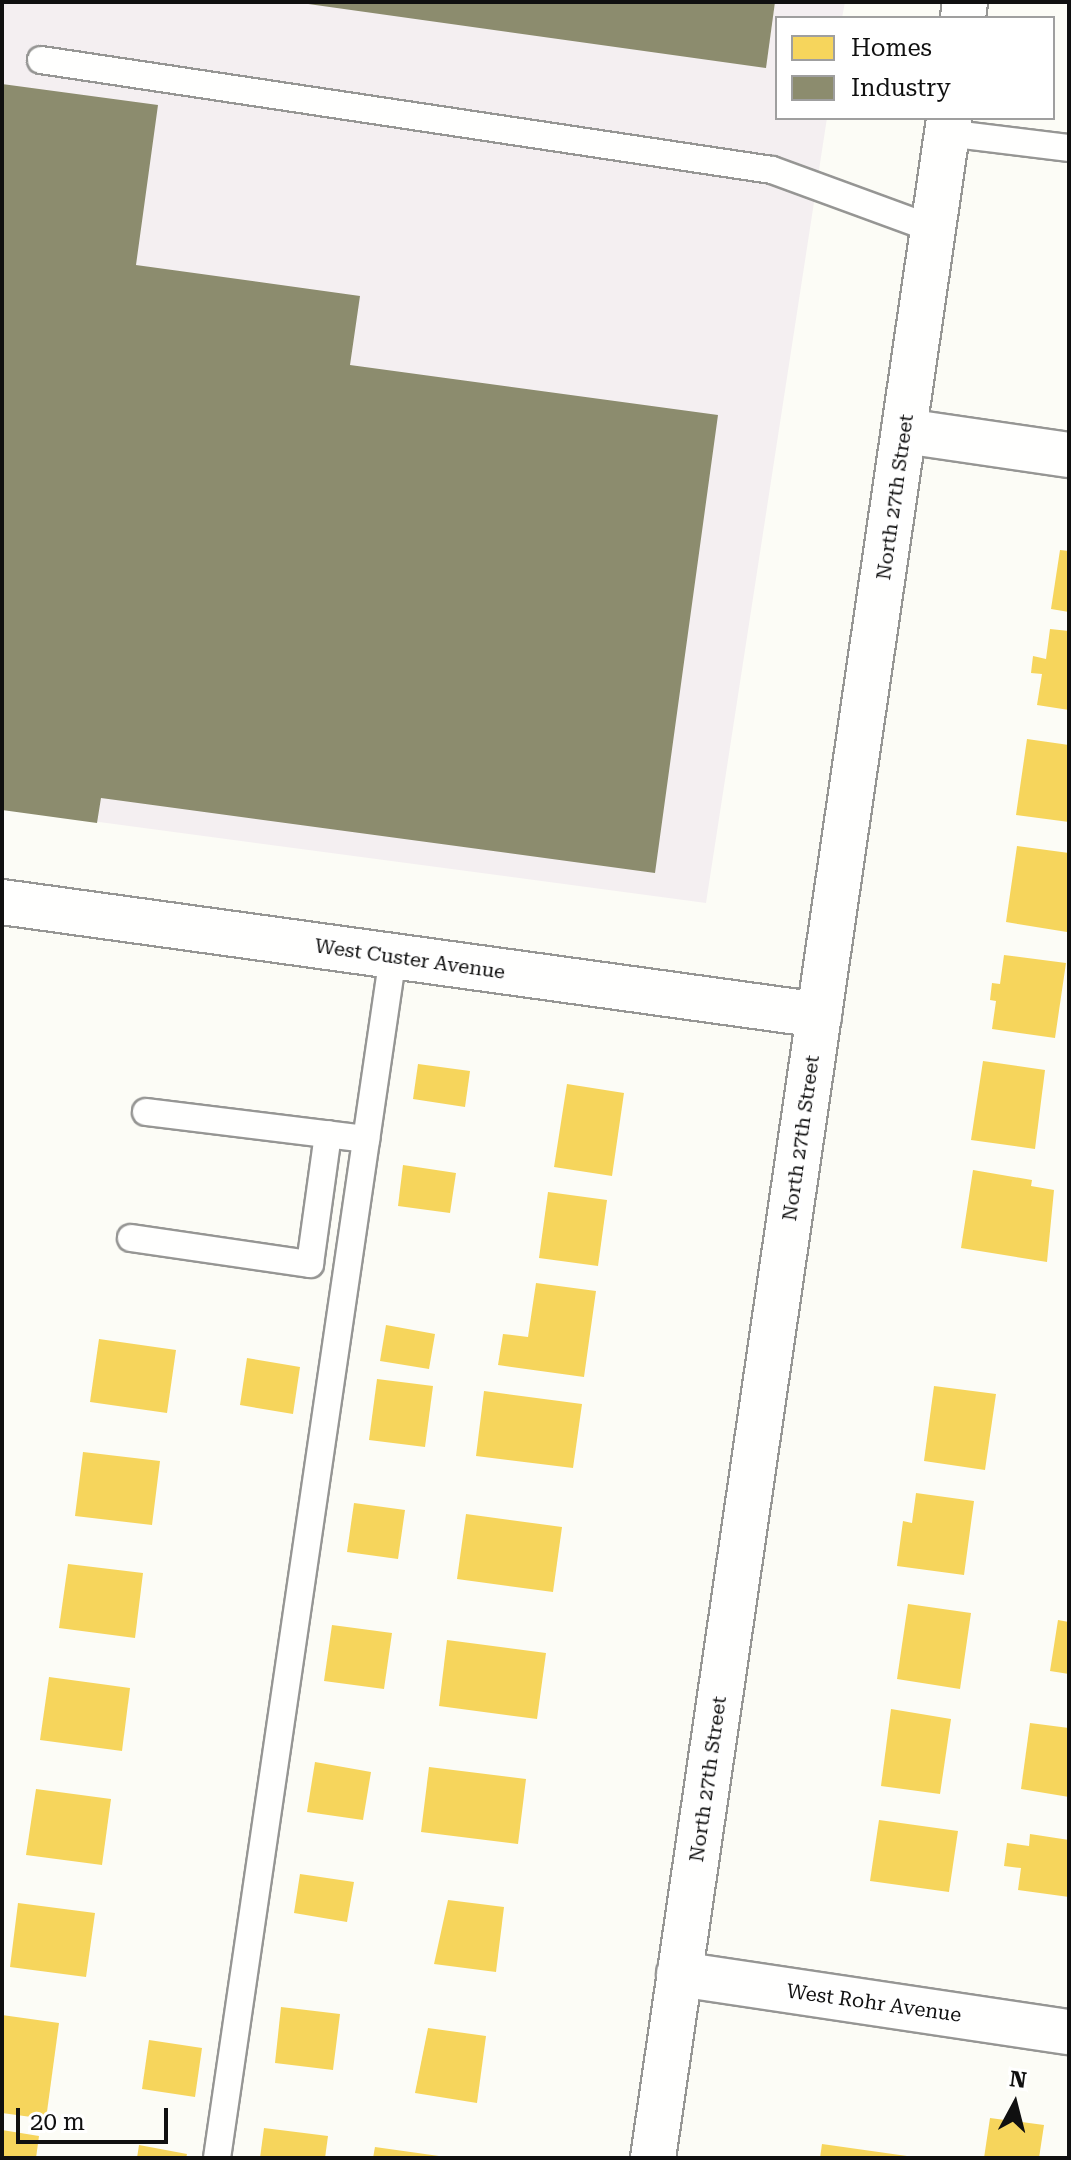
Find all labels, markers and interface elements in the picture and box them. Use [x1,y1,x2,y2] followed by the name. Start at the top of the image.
[775,16,1055,120] legend
[851,34,932,62] text: Homes
[851,74,951,102] text: Industry
[871,413,919,581] street label: North 27th Street
[313,934,507,984] street label: West Custer Avenue
[777,1054,825,1222] street label: North 27th Street
[684,1695,732,1863] street label: North 27th Street
[785,1979,963,2027] street label: West Rohr Avenue
[975,2064,1055,2144] north arrow
[1008,2066,1028,2093] text: N
[20,2092,172,2142] scale bar
[30,2108,85,2136] text: 20 m

